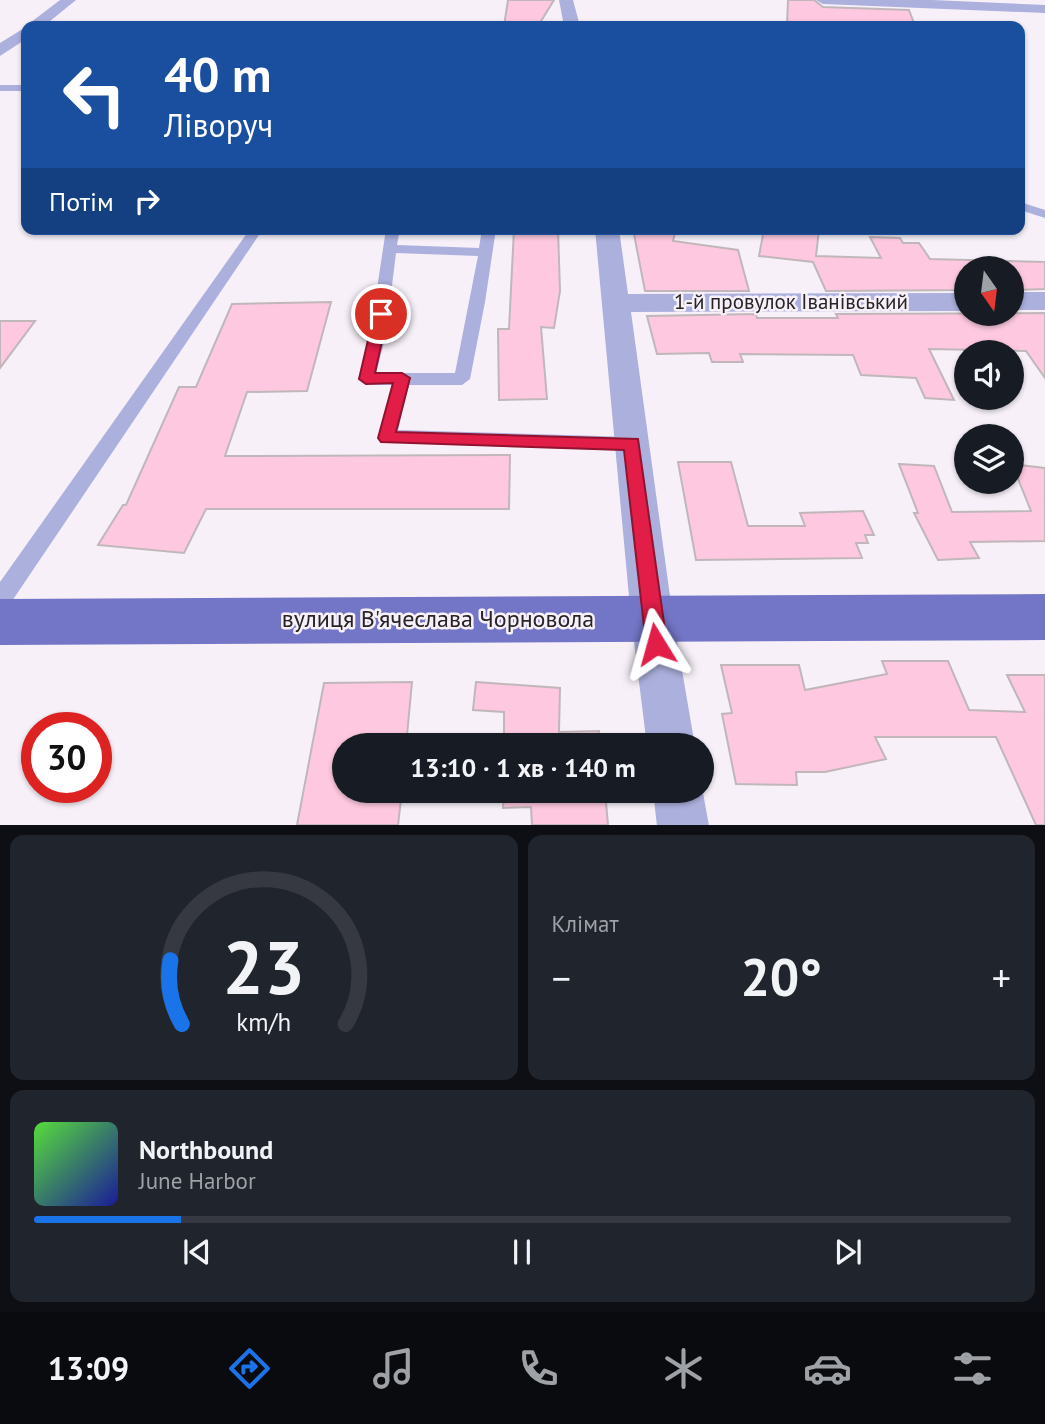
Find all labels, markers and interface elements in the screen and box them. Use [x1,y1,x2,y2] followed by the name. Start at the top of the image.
[164,42,271,106] text: 40 m
[49,49,140,140] icon: left
[164,104,273,146] text: Ліворуч
[128,182,166,220] icon: right
[49,185,114,218] text: Потім
[954,256,1024,326] north arrow
[954,256,1024,494] map controls
[351,284,411,344] pin
[674,288,908,315] street label: 1-й провулок Іванівський
[362,295,400,333] icon: arrive
[954,340,1024,410] button: sound
[954,424,1024,494] button: layers
[282,603,594,634] street label: вулиця В'ячеслава Чорновола
[619,607,693,681] position arrow
[21,712,112,803] speed limit sign: 30
[410,751,636,784] text: 13:10 · 1 хв · 140 m
[552,909,619,938] text: Клімат
[222,920,305,1014] text: 23
[740,943,822,1010] text: 20°
[552,953,571,1002] text: −
[992,953,1011,1002] text: +
[236,1005,291,1037] text: km/h
[139,1133,273,1166] text: Northbound
[139,1166,256,1195] text: June Harbor
[178,1233,216,1271] icon: previous
[503,1233,541,1271] icon: pause
[829,1233,867,1271] icon: next
[225,1344,274,1393] icon: directions
[369,1344,418,1393] icon: music
[514,1344,563,1393] icon: phone
[659,1344,708,1393] icon: climate
[803,1344,852,1393] icon: car
[948,1344,997,1393] icon: filters
[48,1347,129,1389] text: 13:09

